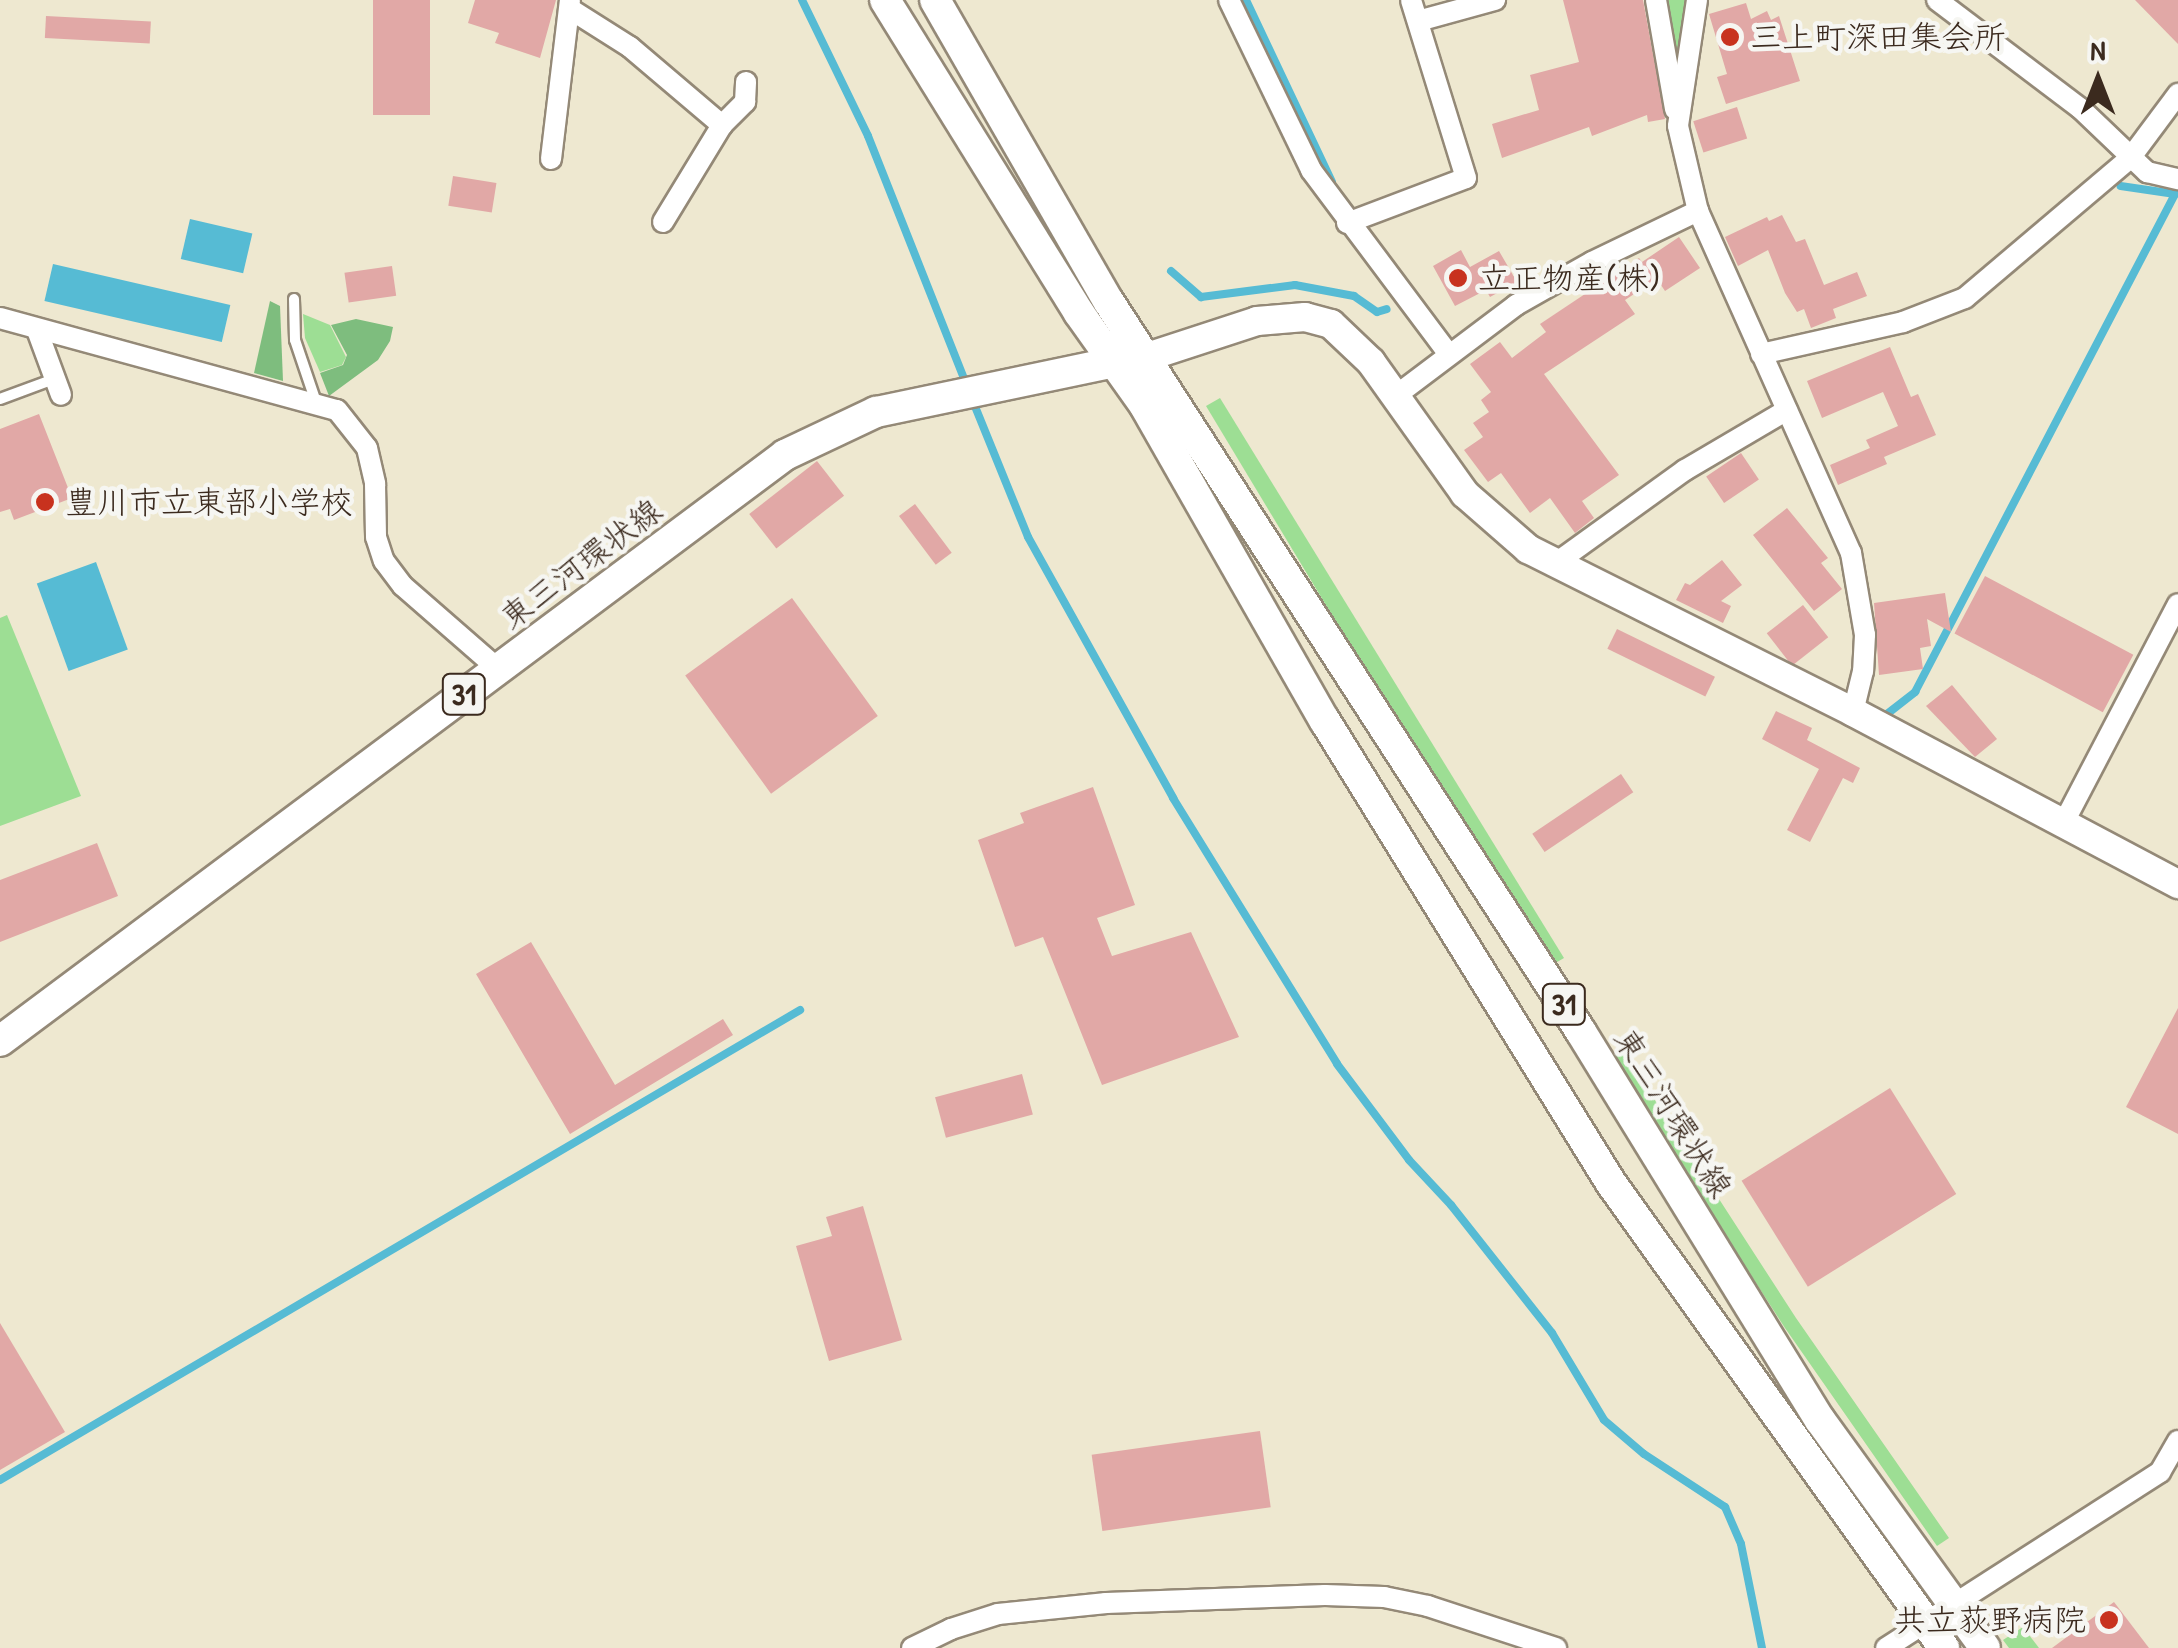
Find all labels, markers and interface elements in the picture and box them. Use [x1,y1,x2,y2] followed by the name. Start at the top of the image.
[1750,18,2006,56] place label: 三上町深田集会所
[1719,26,1741,48] marker: 三上町深田集会所
[2048,30,2148,130] north arrow
[2091,31,2105,69] text: N
[1478,259,1660,297] place label: 立正物産(株)
[1447,267,1469,289] marker: 立正物産(株)
[65,483,353,521] place label: 豊川市立東部小学校
[34,491,56,513] marker: 豊川市立東部小学校
[493,491,669,637] street label: 東三河環状線
[442,669,486,719] road number: 31
[1542,979,1586,1029] road number: 31
[1606,1021,1740,1205] street label: 東三河環状線
[1894,1601,2086,1639] place label: 共立荻野病院
[2096,1607,2122,1633] marker: 共立荻野病院

